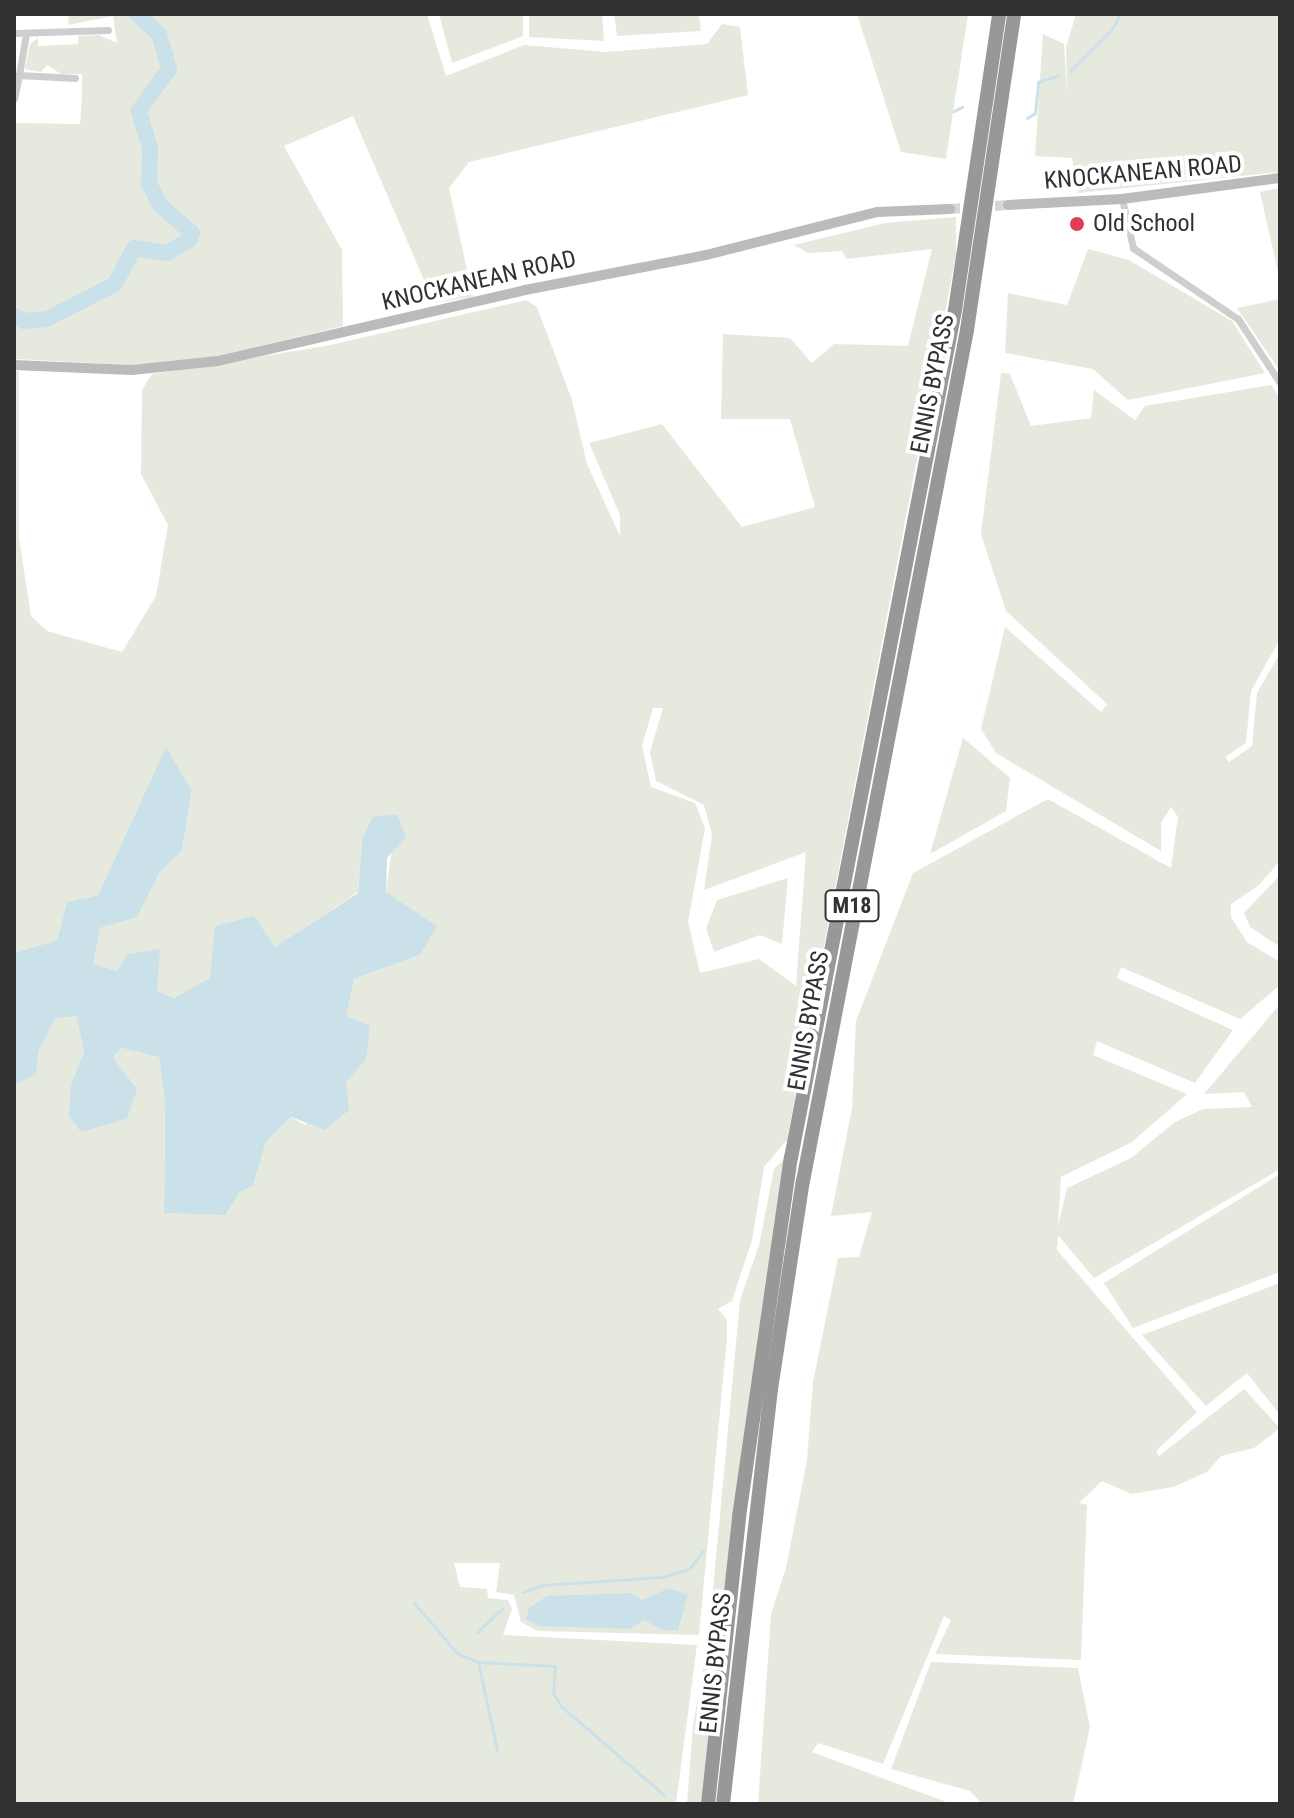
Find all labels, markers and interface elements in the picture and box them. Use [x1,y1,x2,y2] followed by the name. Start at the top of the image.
[1043,150,1243,196] street label: KNOCKANEAN ROAD
[1093,210,1195,238] place label: Old School
[1068,215,1086,233] marker: Old School
[379,245,579,317] street label: KNOCKANEAN ROAD
[905,312,961,456] street label: ENNIS BYPASS
[824,888,880,924] road number: M18
[783,949,835,1093] street label: ENNIS BYPASS
[694,1591,738,1735] street label: ENNIS BYPASS

